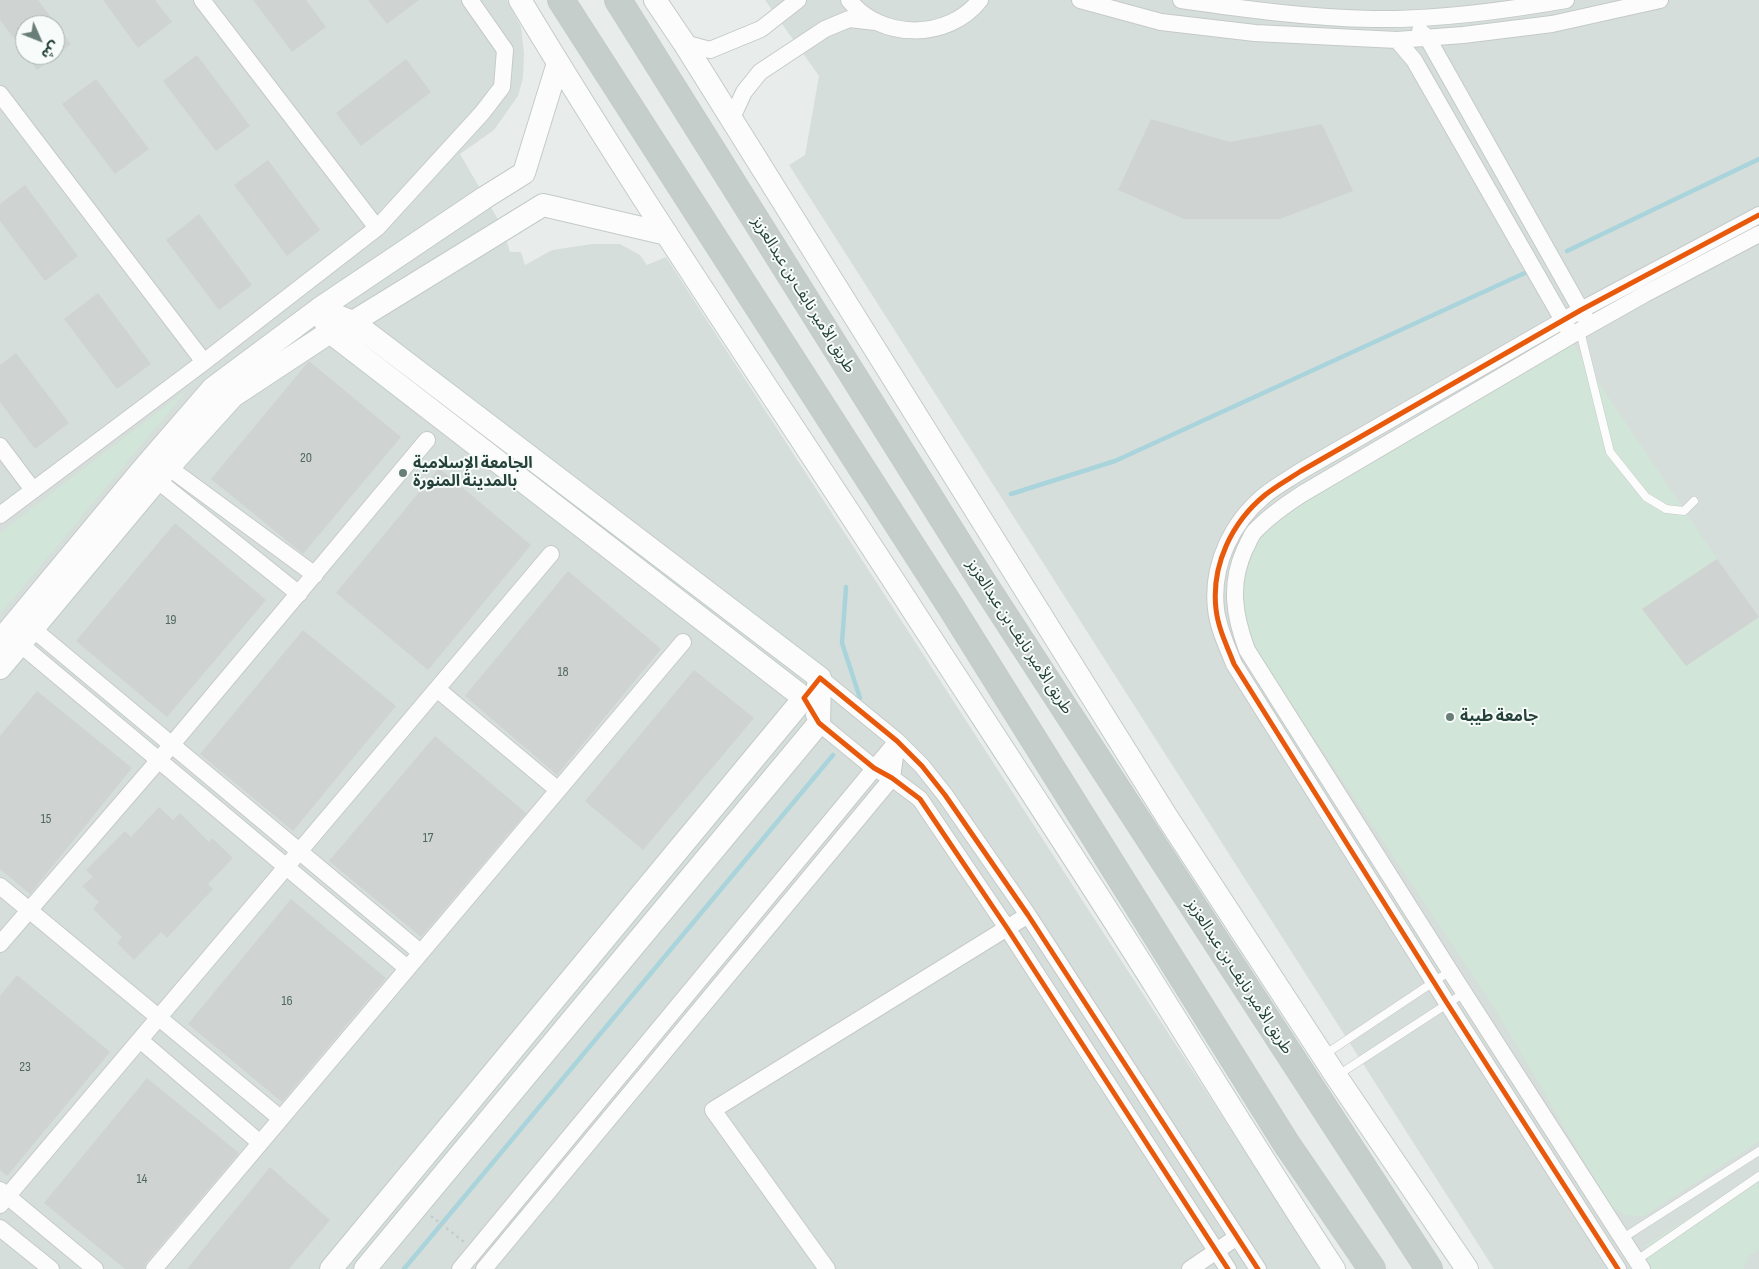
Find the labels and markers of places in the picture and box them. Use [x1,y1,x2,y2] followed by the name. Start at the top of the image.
[413,454,533,492] place label: الجامعة الإسلامية بالمدينة المنورة
[397,467,409,479] marker: الجامعة الإسلامية بالمدينة المنورة
[1460,707,1538,727] place label: جامعة طيبة
[1444,711,1456,723] marker: جامعة طيبة

